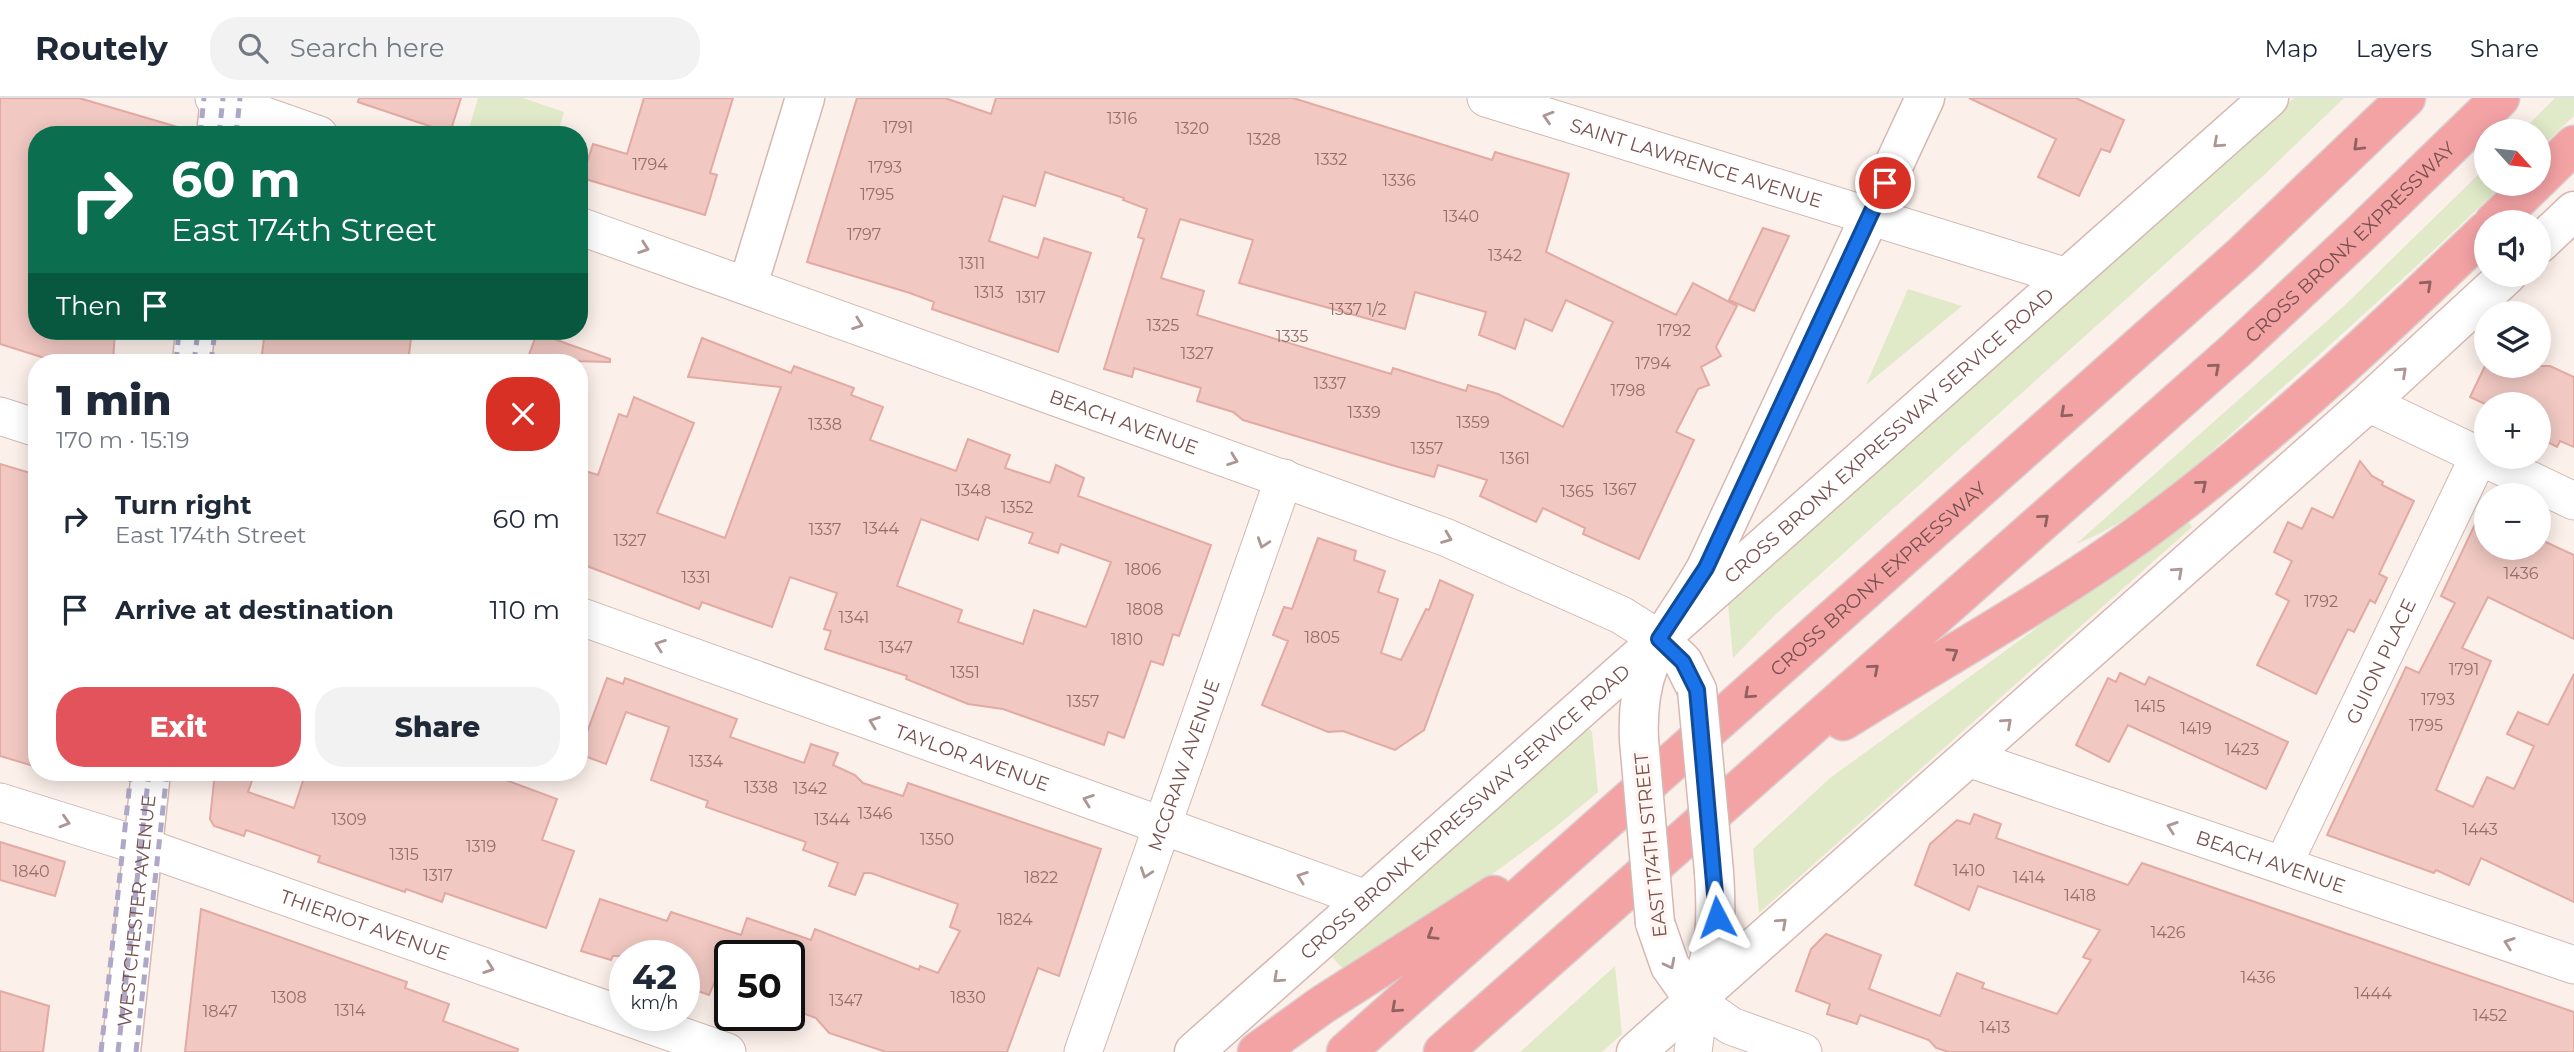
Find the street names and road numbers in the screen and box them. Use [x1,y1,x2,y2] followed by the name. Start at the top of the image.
[1567,114,1825,213] street label: SAINT LAWRENCE AVENUE
[2240,136,2461,348] street label: CROSS BRONX EXPRESSWAY
[1720,283,2056,589] street label: CROSS BRONX EXPRESSWAY SERVICE ROAD
[1046,385,1201,459] street label: BEACH AVENUE
[1767,475,1991,681] street label: CROSS BRONX EXPRESSWAY
[2341,595,2421,728] street label: GUION PLACE
[1295,660,1635,964] street label: CROSS BRONX EXPRESSWAY SERVICE ROAD
[1143,676,1225,854] street label: MCGRAW AVENUE
[892,720,1052,796] street label: TAYLOR AVENUE
[1629,751,1672,939] street label: EAST 174TH STREET
[113,794,160,1028] street label: WESTCHESTER AVENUE
[2193,826,2348,898] street label: BEACH AVENUE
[277,885,452,965] street label: THIERIOT AVENUE

